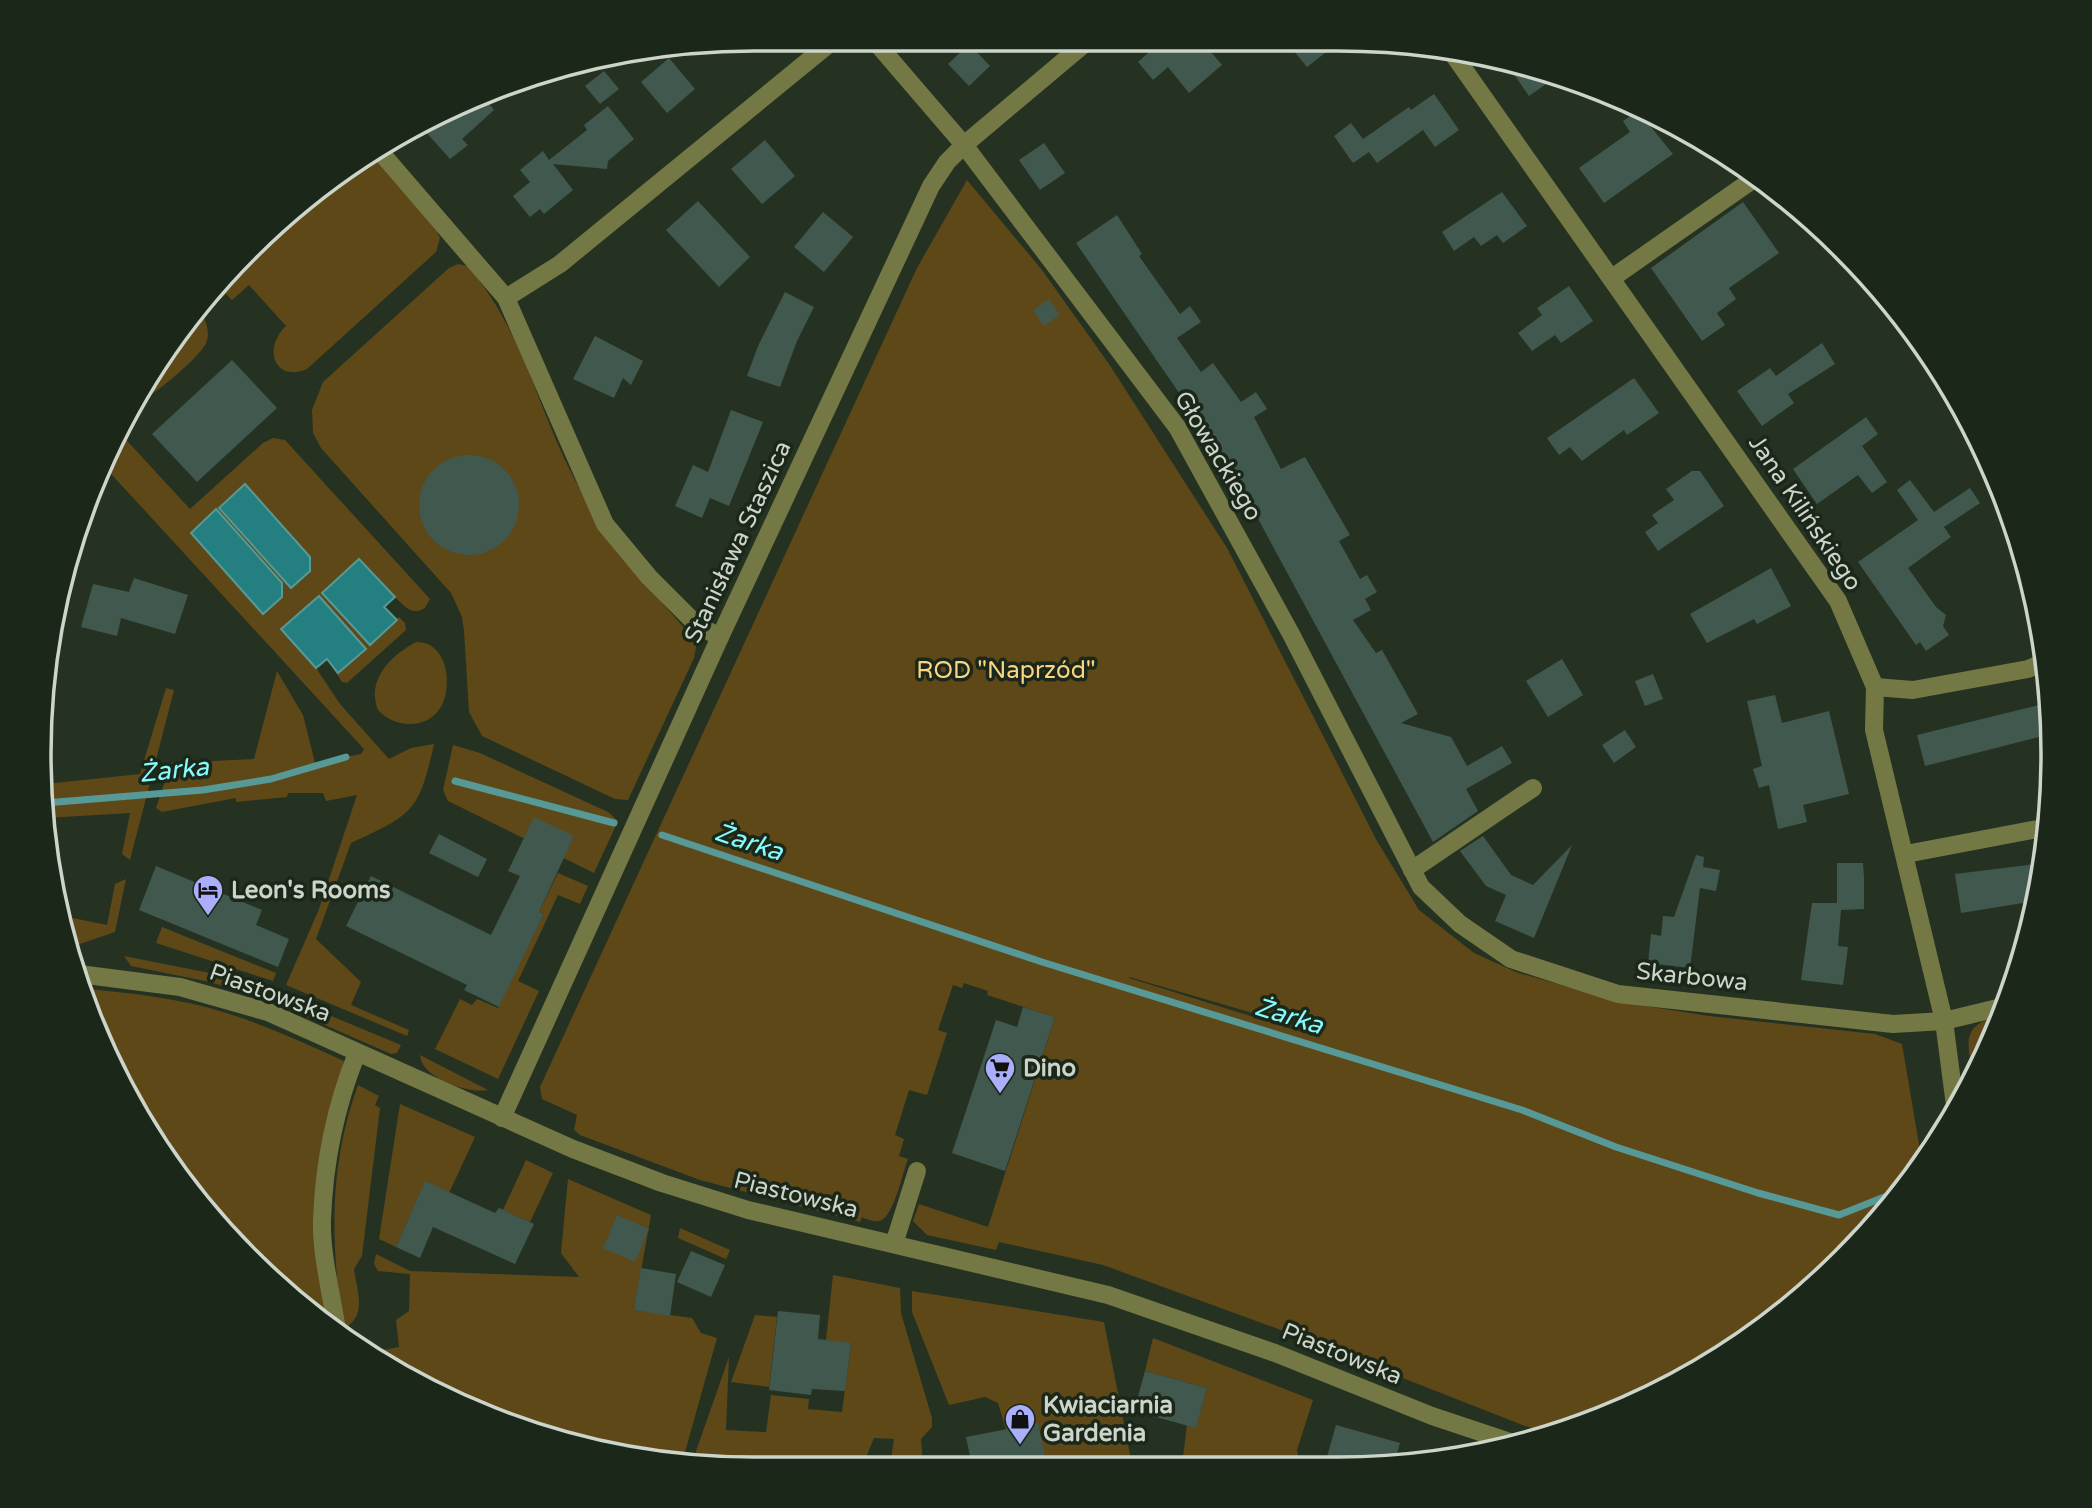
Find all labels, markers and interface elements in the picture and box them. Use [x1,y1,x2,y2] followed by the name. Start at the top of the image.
[1168,386,1268,526] street label: Głowackiego
[1742,430,1868,596] street label: Jana Kilińskiego
[678,436,798,648] street label: Stanisława Staszica
[916,656,1096,685] park label: ROD "Naprzód"
[138,751,212,789] water label: Żarka
[711,816,788,868] water label: Żarka
[191,873,225,917] hotel icon: Leon's Rooms
[231,876,391,905] place label: Leon's Rooms
[1635,957,1749,997] street label: Skarbowa
[205,958,335,1028] street label: Piastowska
[1251,991,1328,1041] water label: Żarka
[983,1051,1017,1095] supermarket icon: Dino
[1023,1054,1076,1083] place label: Dino
[731,1166,861,1224] street label: Piastowska
[1278,1317,1406,1391] street label: Piastowska
[1043,1391,1173,1448] place label: Kwiaciarnia Gardenia
[1003,1402,1037,1446] shop icon: Kwiaciarnia Gardenia

